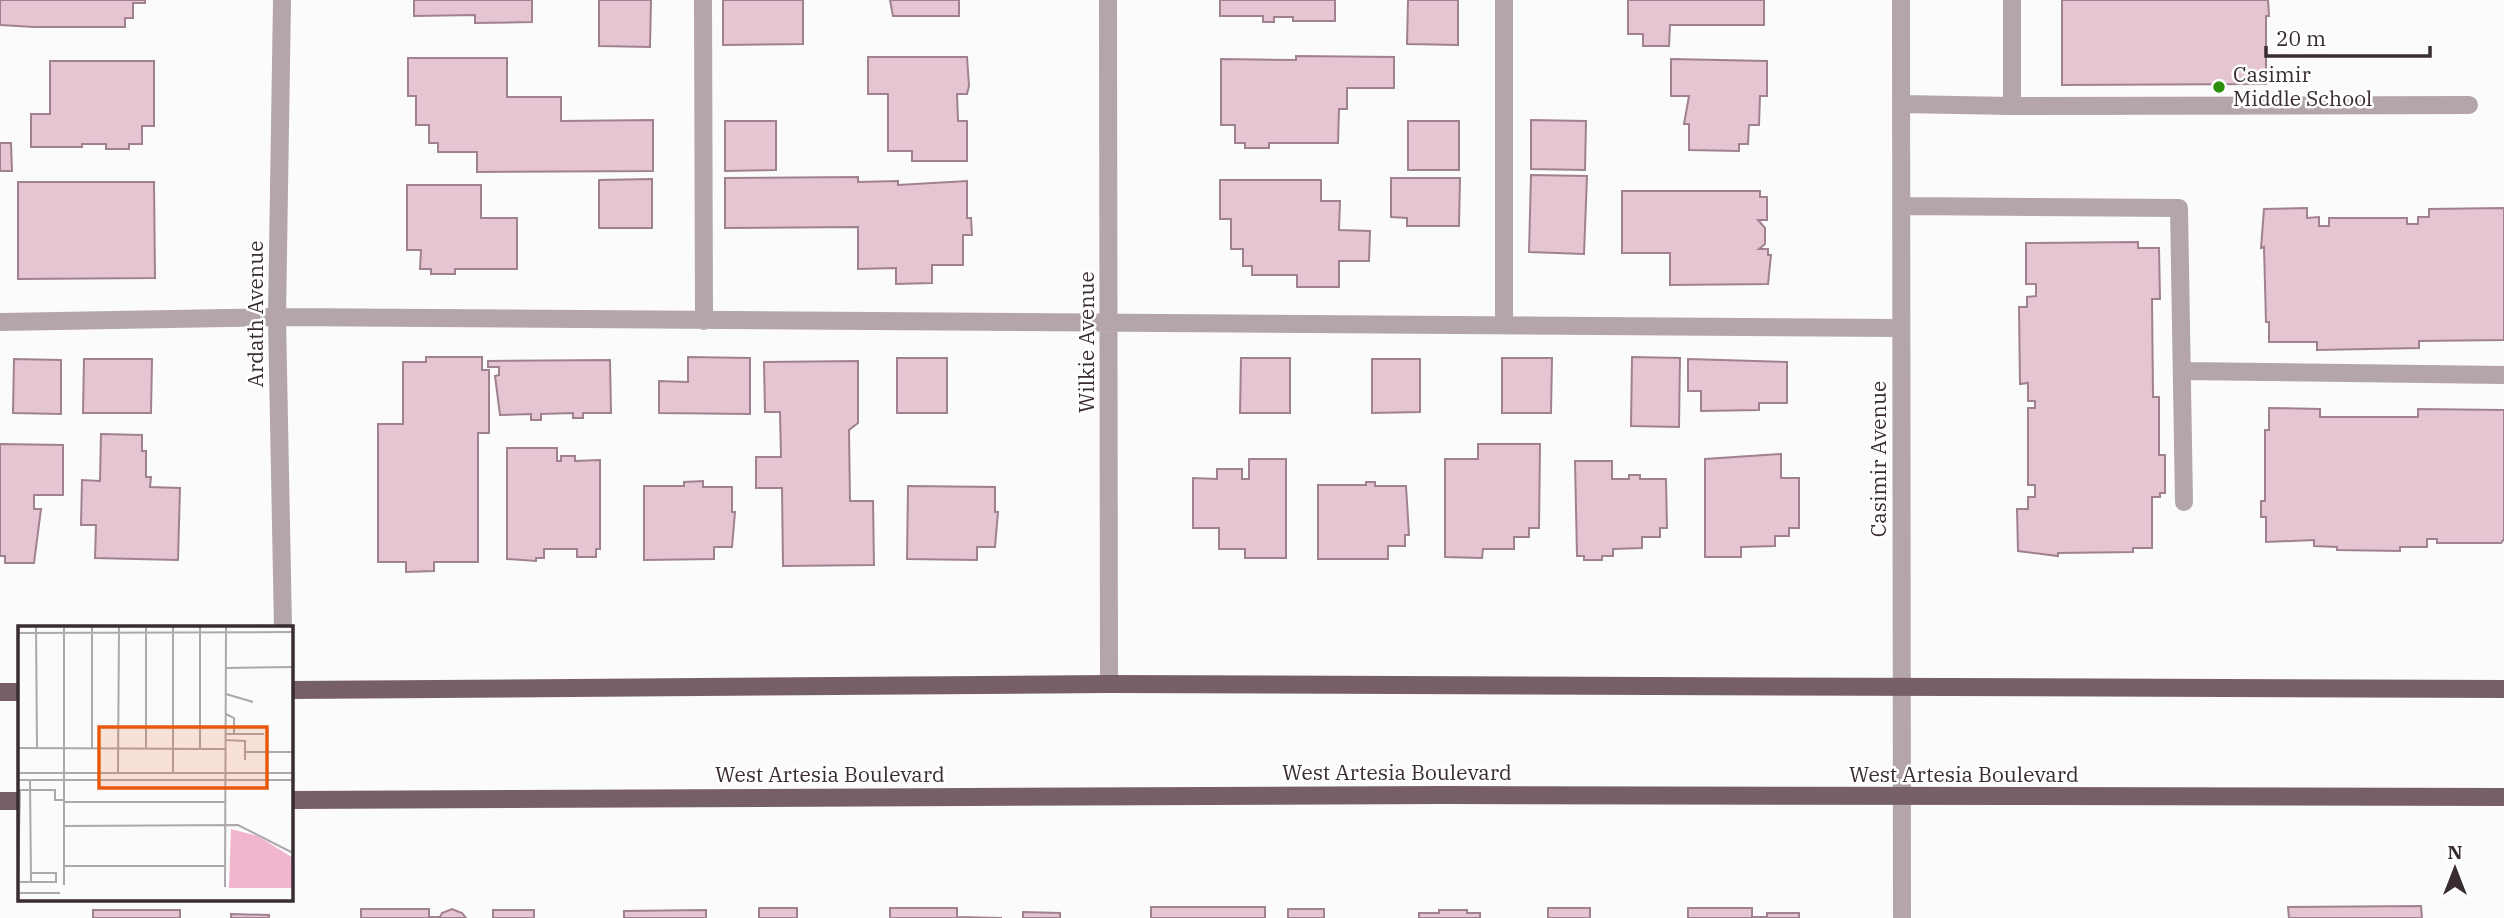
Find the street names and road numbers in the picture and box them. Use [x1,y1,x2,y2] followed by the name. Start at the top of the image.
[241,241,269,387] street label: Ardath Avenue
[1072,271,1100,413] street label: Wilkie Avenue
[1864,381,1892,537] street label: Casimir Avenue
[1282,758,1512,786] street label: West Artesia Boulevard
[715,760,945,788] street label: West Artesia Boulevard
[1849,760,2079,788] street label: West Artesia Boulevard

